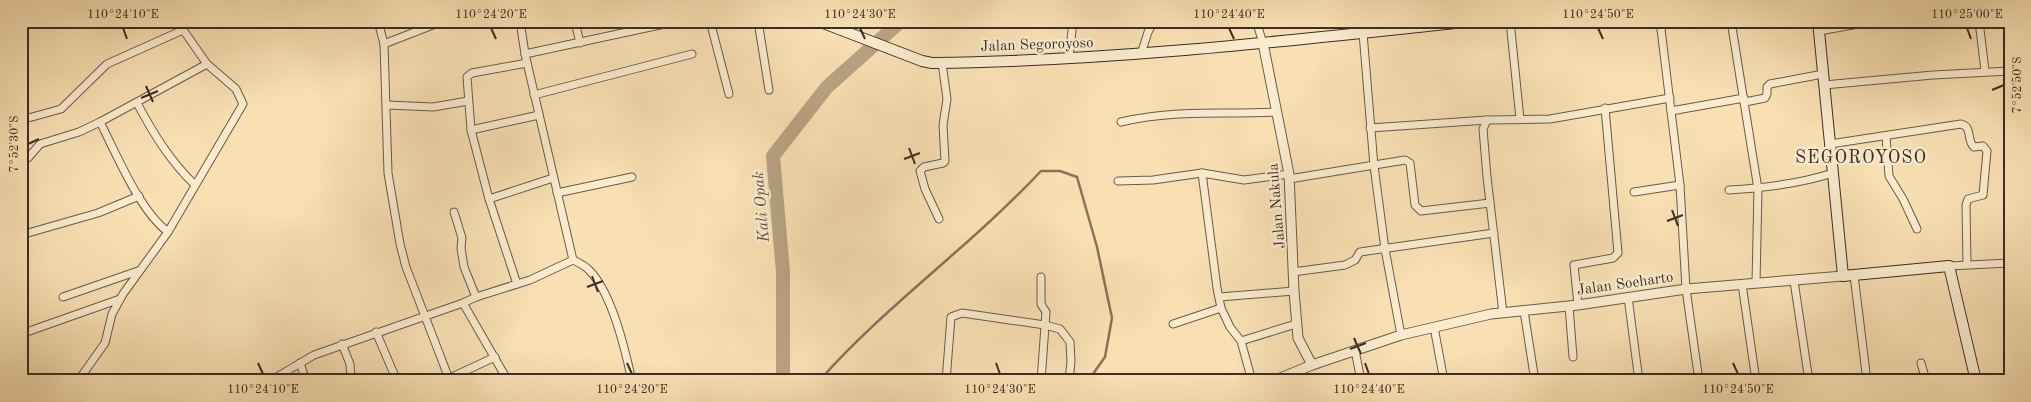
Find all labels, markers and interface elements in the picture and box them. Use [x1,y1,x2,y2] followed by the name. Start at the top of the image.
[1562,8,1634,21] text: 110°24'50"E
[1931,8,2003,21] text: 110°25'00"E
[87,9,159,21] text: 110°24'10"E
[455,9,527,21] text: 110°24'20"E
[824,9,896,21] text: 110°24'30"E
[1193,9,1265,21] text: 110°24'40"E
[980,36,1094,55] street label: Jalan Segoroyoso
[2011,57,2024,113] text: 7°52'50"S
[8,116,21,172] text: 7°52'30"S
[1795,149,1927,167] district label: SEGOROYOSO
[1266,162,1289,249] street label: Jalan Nakula
[751,170,773,244] water label: Kali Opak
[1576,270,1674,299] street label: Jalan Soeharto
[1702,383,1774,396] text: 110°24'50"E
[227,384,299,396] text: 110°24'10"E
[596,384,668,396] text: 110°24'20"E
[964,384,1036,396] text: 110°24'30"E
[1333,384,1405,396] text: 110°24'40"E

